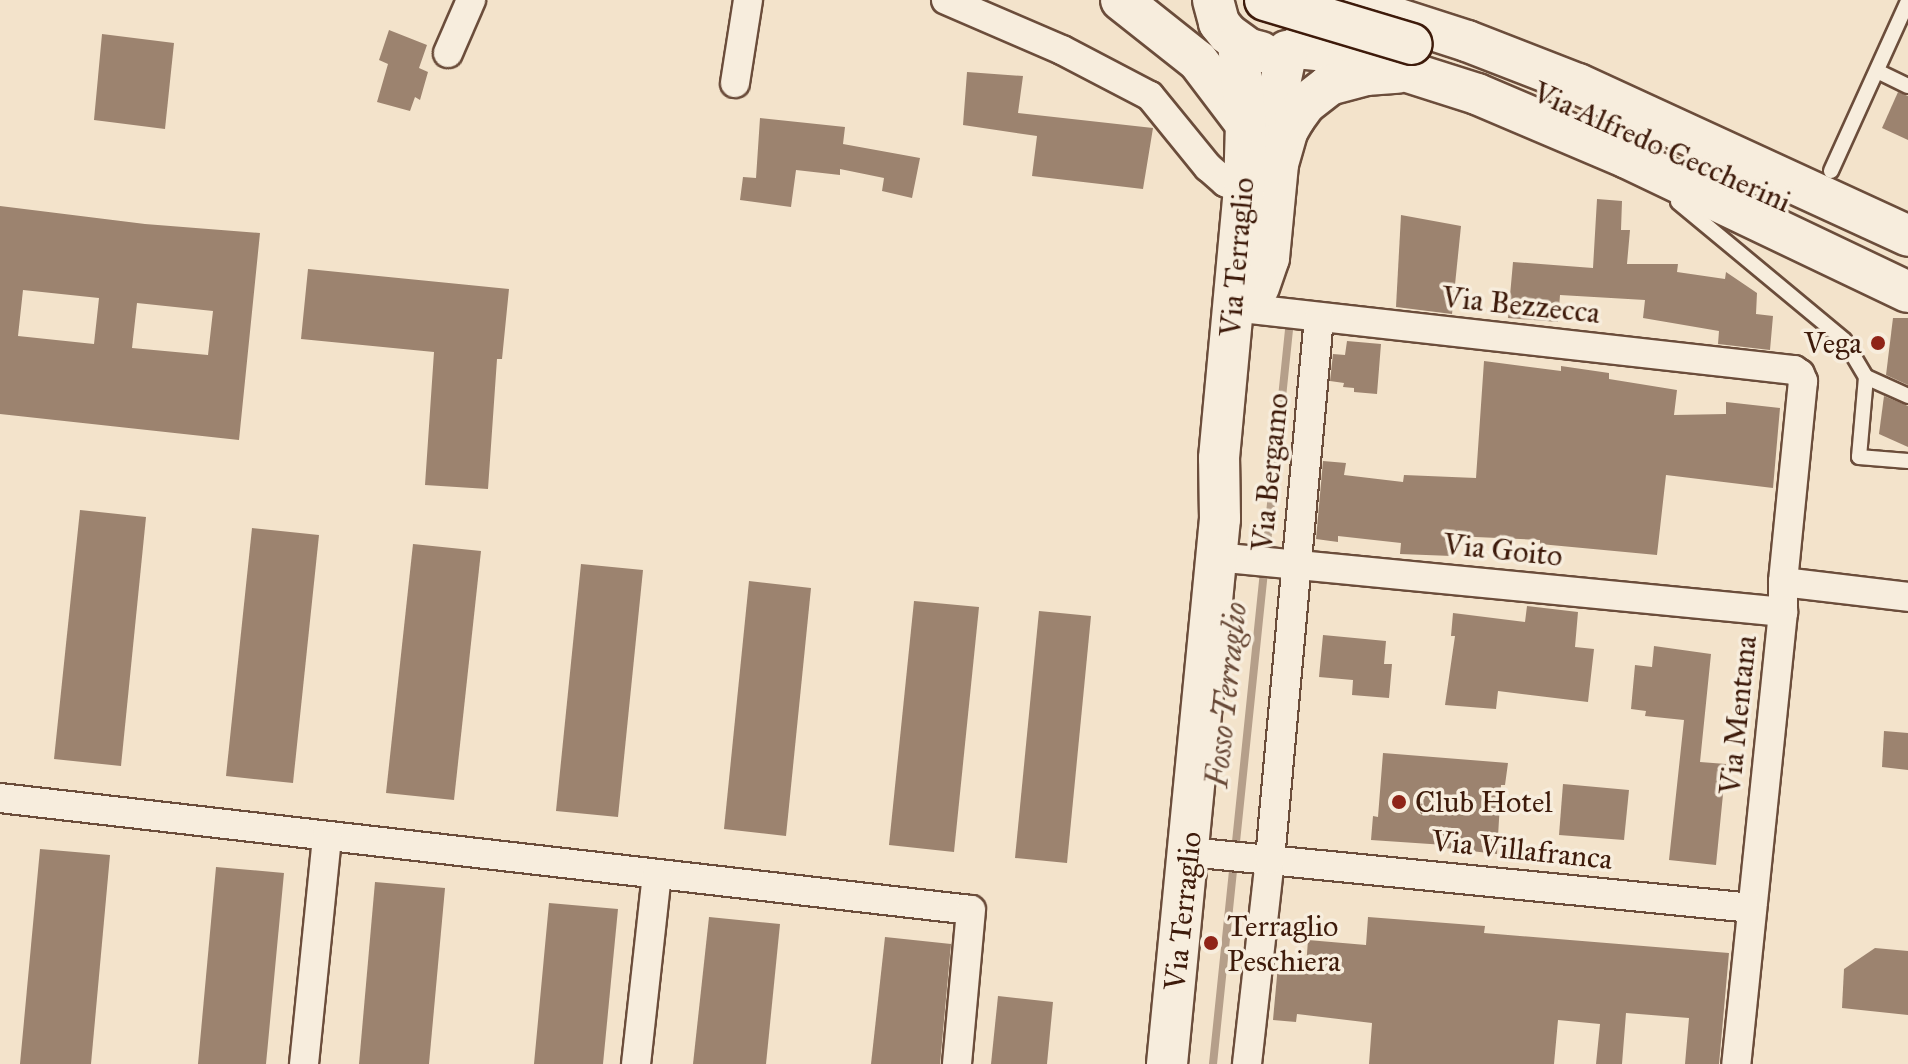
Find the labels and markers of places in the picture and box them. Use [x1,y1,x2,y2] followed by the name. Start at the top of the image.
[1804,325,1862,361] place label: Vega
[1869,334,1887,352] marker: Vega
[1415,784,1553,820] place label: Club Hotel
[1390,793,1408,811] marker: Club Hotel
[1227,908,1341,978] place label: Terraglio Peschiera
[1202,934,1220,952] marker: Terraglio Peschiera

